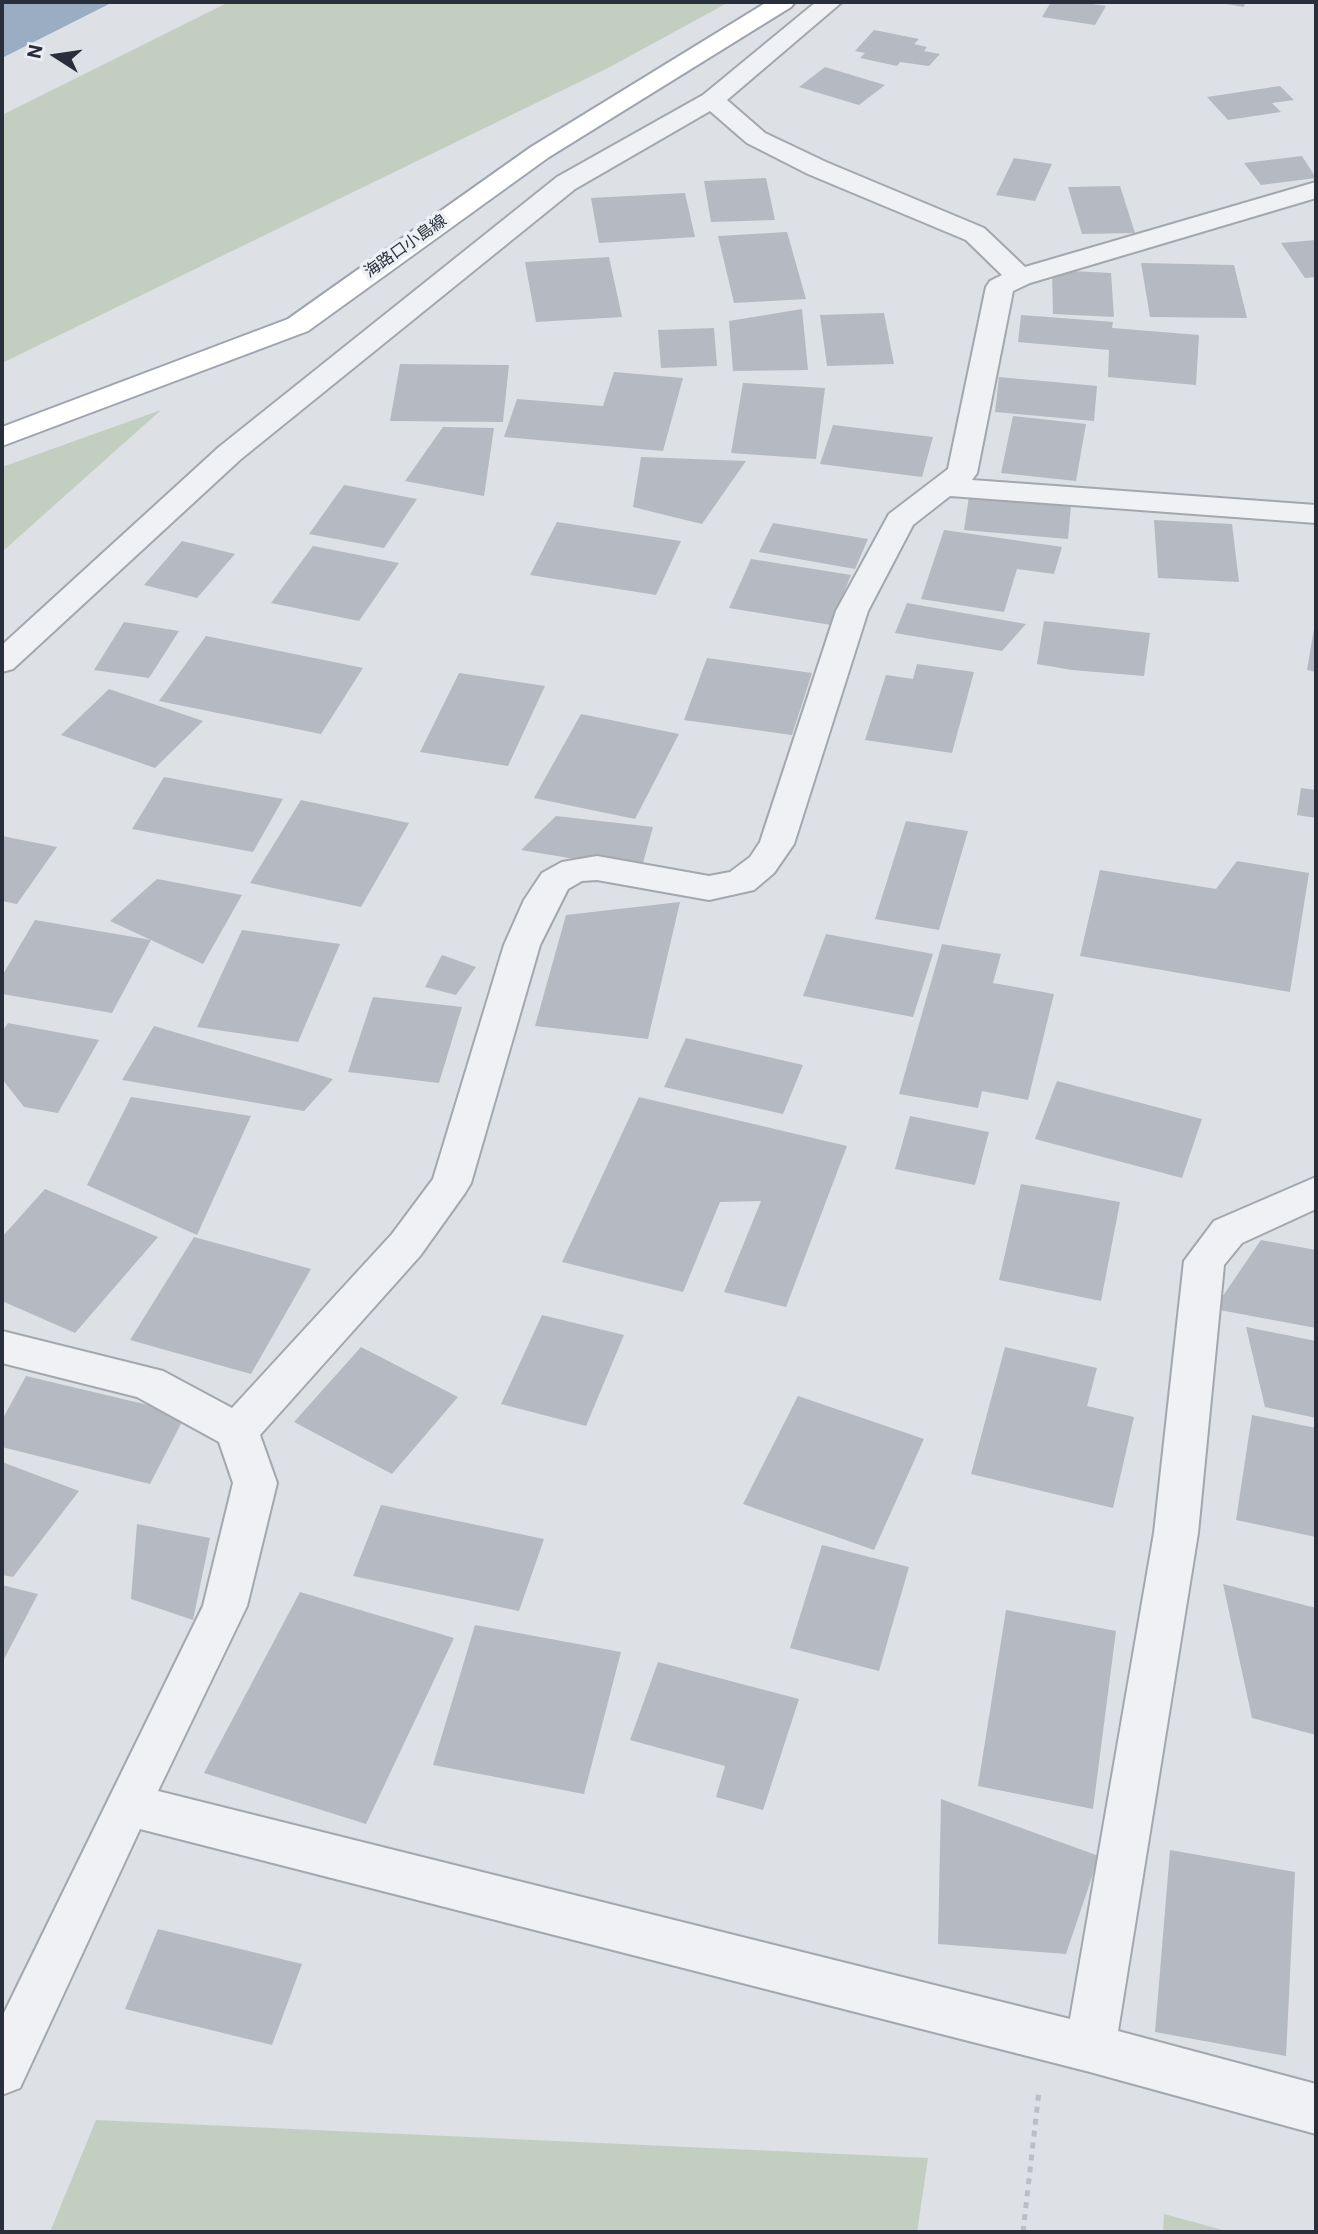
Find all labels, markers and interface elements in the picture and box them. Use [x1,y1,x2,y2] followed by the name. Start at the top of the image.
[21,21,91,91] north arrow
[22,43,48,60] text: N
[361,212,451,282] street label: 海路口小島線

